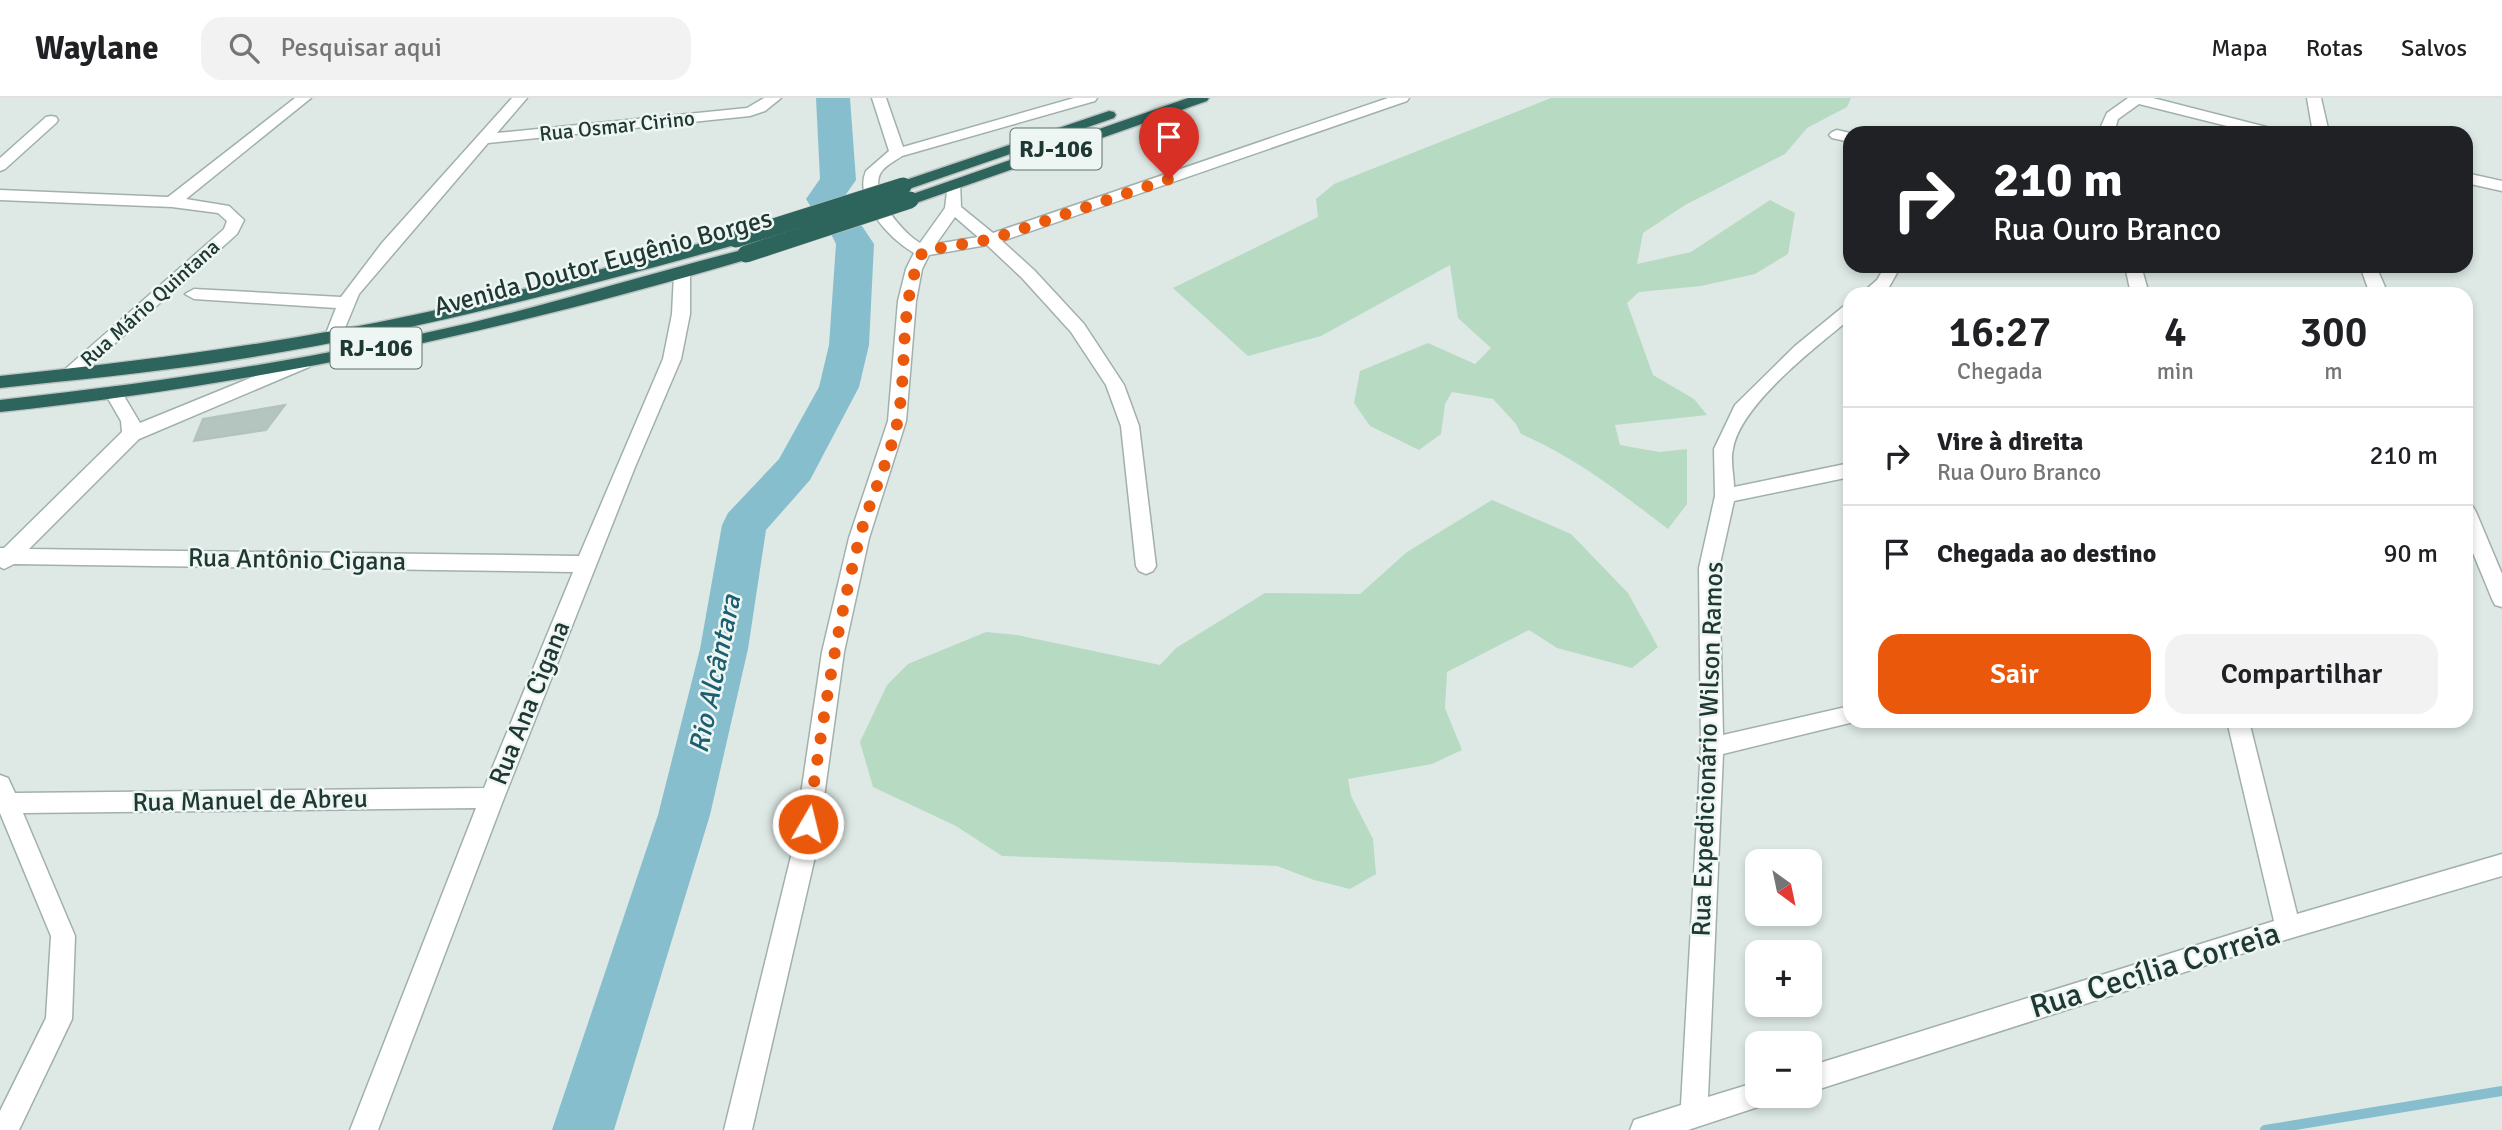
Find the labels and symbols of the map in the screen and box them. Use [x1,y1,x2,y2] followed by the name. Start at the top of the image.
[538,105,696,147] street label: Rua Osmar Cirino
[1139,107,1199,179] pin
[1010,129,1102,170] road number: RJ-106
[430,202,776,324] street label: Avenida Doutor Eugênio Borges
[75,234,225,372] street label: Rua Mário Quintana
[330,328,422,368] road number: RJ-106
[188,542,406,578] street label: Rua Antônio Cigana
[1685,561,1731,937] street label: Rua Expedicionário Wilson Ramos
[682,591,749,756] water label: Rio Alcântara
[483,616,577,790] street label: Rua Ana Cigana
[132,783,368,819] street label: Rua Manuel de Abreu
[771,787,845,861] position arrow
[1745,849,1822,926] north arrow
[2025,913,2285,1027] street label: Rua Cecília Correia

